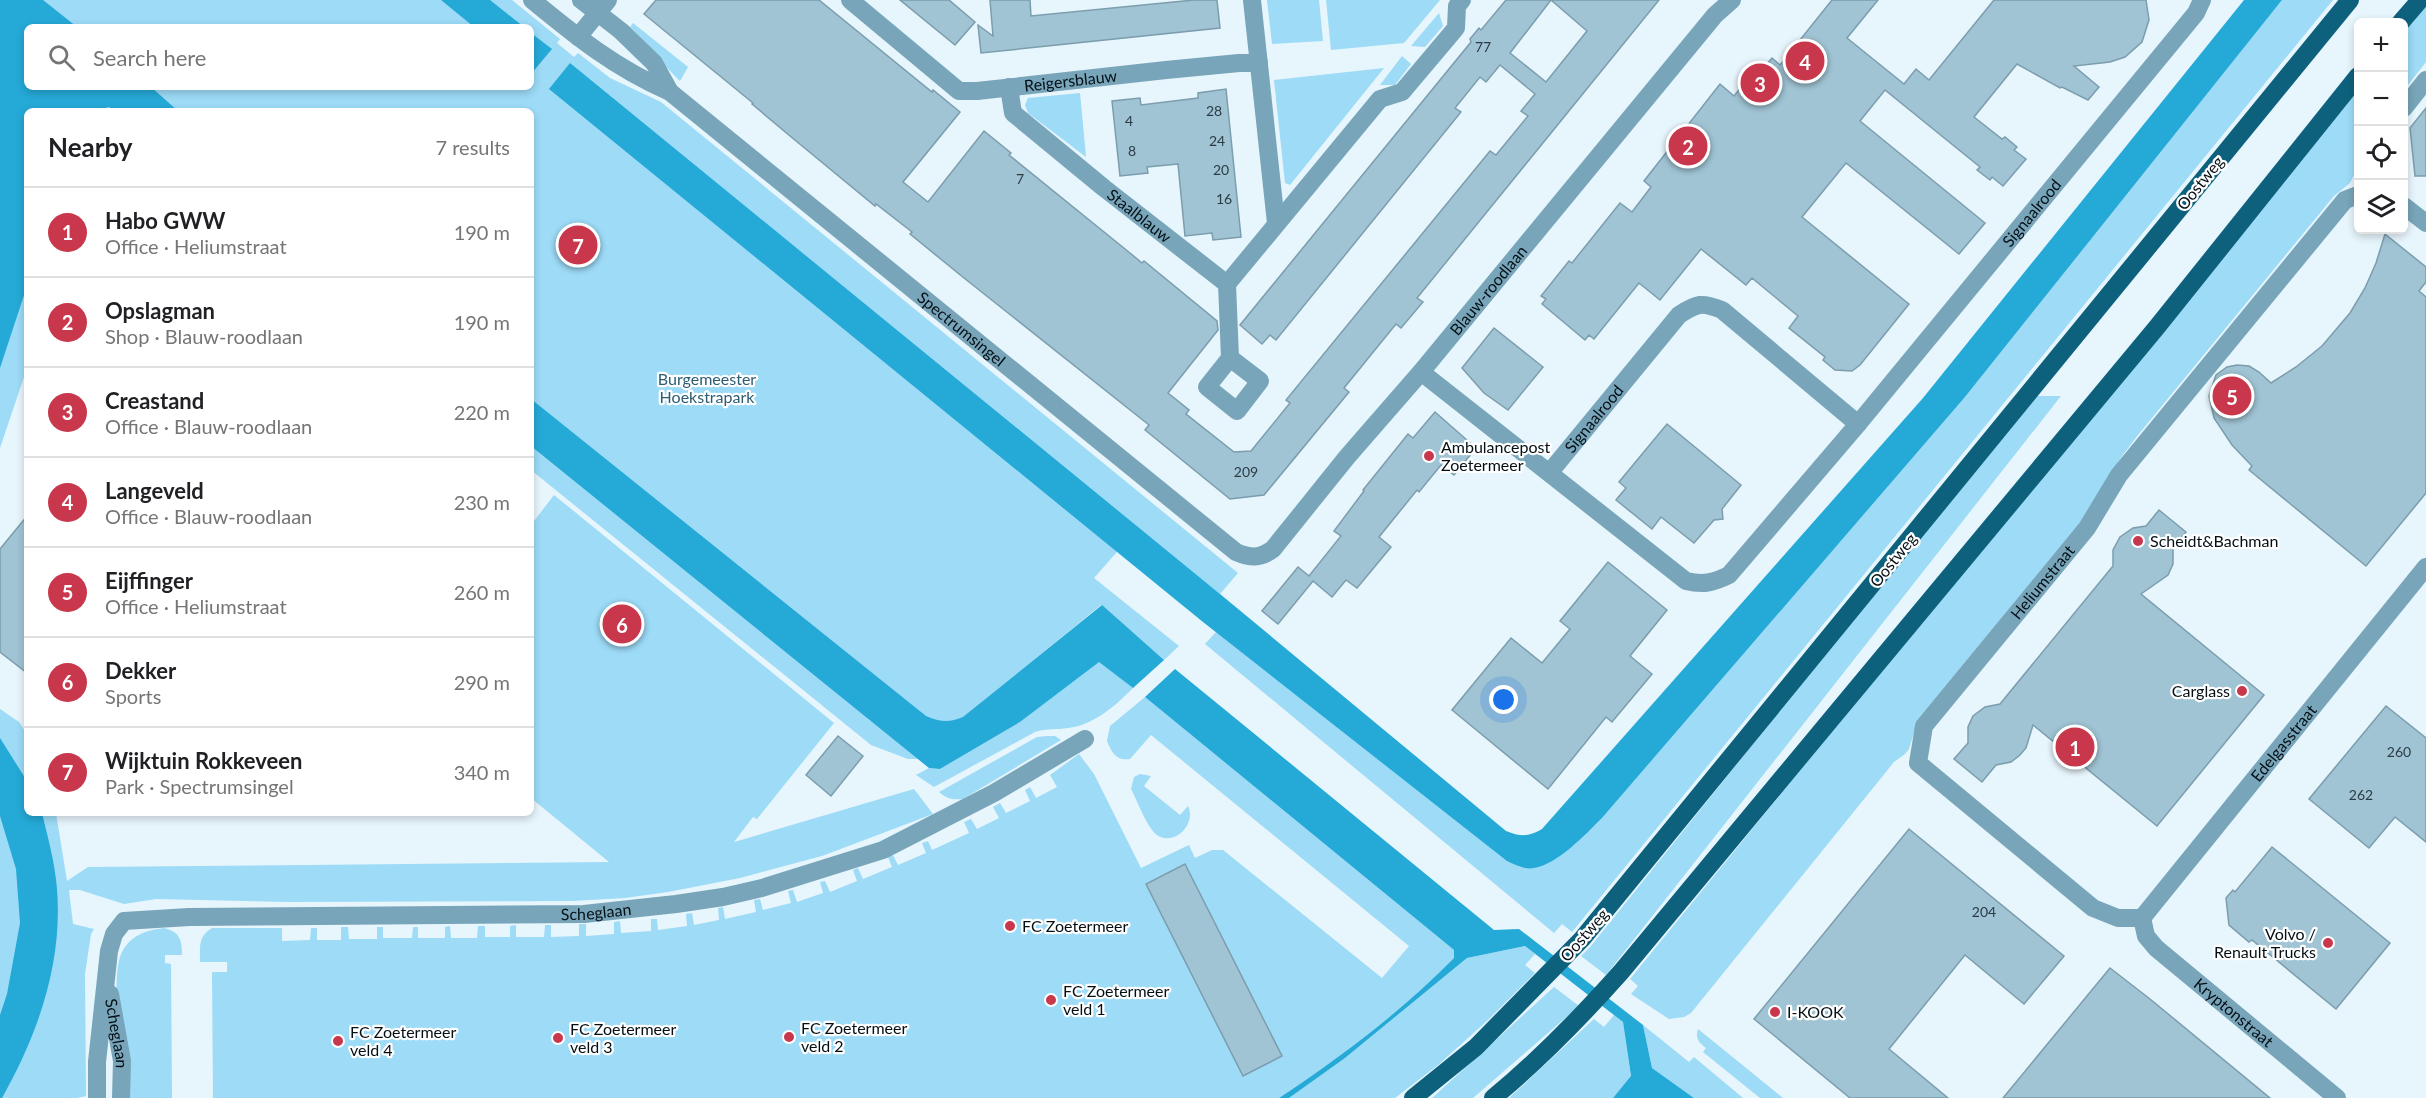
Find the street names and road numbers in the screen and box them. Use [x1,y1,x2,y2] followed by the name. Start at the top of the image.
[1023,65,1118,95] street label: Reigersblauw
[2172,152,2227,213] street label: Oostweg
[1998,175,2065,250] street label: Signaalrood
[1104,184,1176,246] street label: Staalblauw
[1445,241,1530,339] street label: Blauw-roodlaan
[914,287,1009,370] street label: Spectrumsingel
[1560,381,1627,456] street label: Signaalrood
[1865,529,1920,590] street label: Oostweg
[2006,541,2078,623] street label: Heliumstraat
[2246,700,2320,785] street label: Edelgasstraat
[561,899,632,923] street label: Scheglaan
[1556,904,1612,965] street label: Oostweg
[2191,974,2278,1051] street label: Kryptonstraat
[102,997,132,1069] street label: Scheglaan

